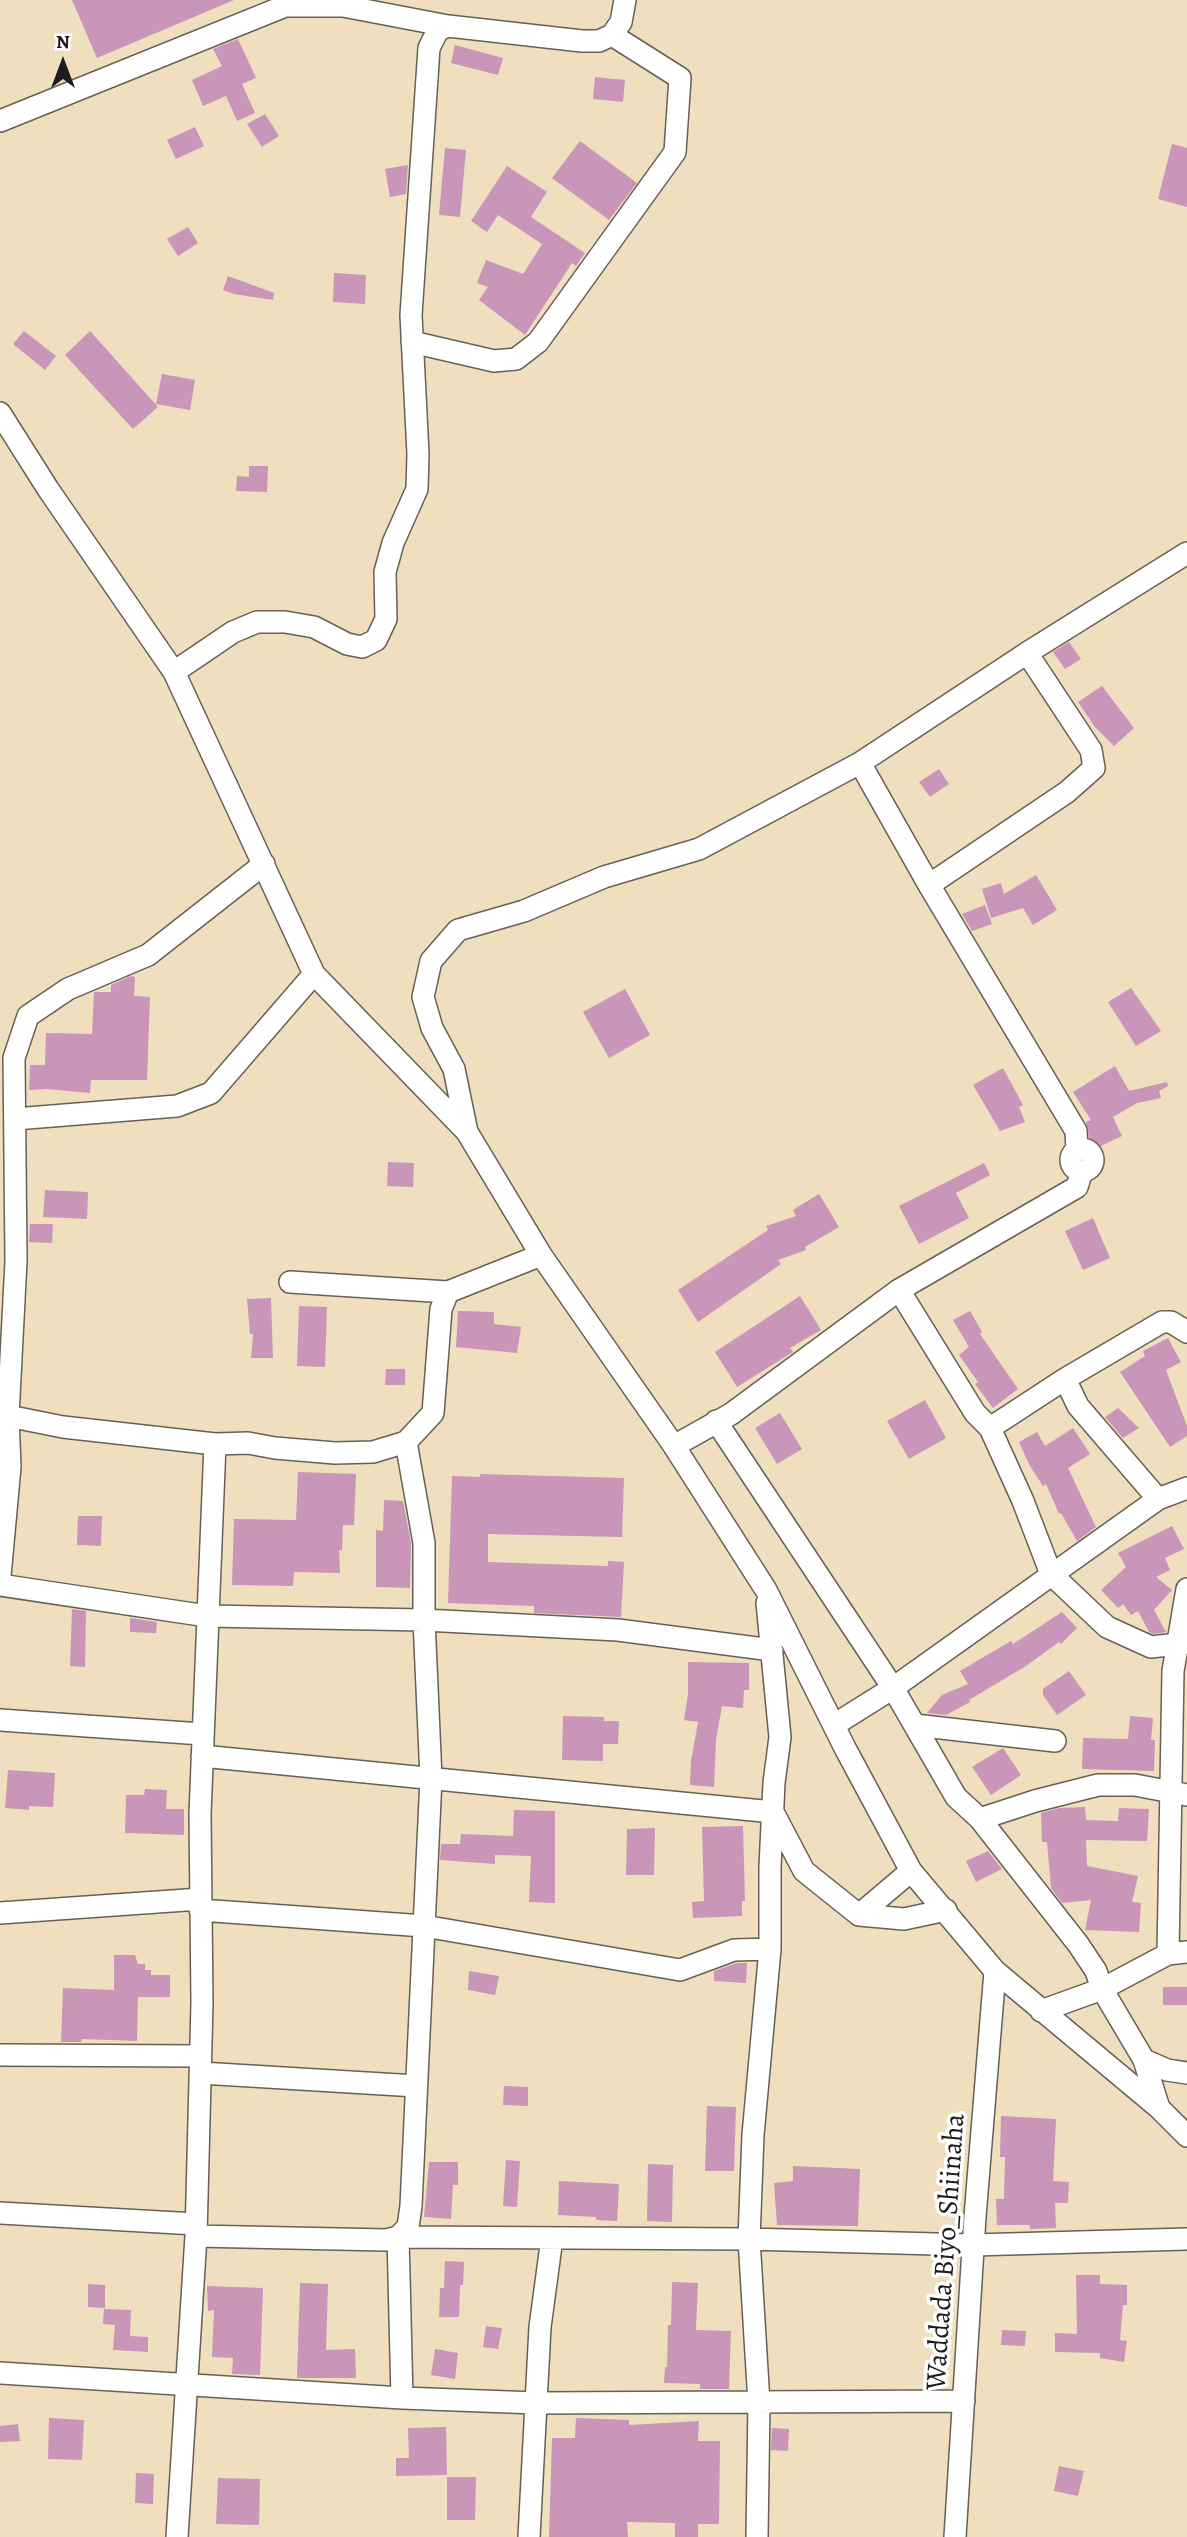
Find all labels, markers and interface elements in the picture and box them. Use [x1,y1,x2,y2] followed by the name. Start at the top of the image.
[28,28,98,98] north arrow
[56,29,70,55] text: N
[921,2112,973,2392] street label: Waddada Biyo_Shiinaha

